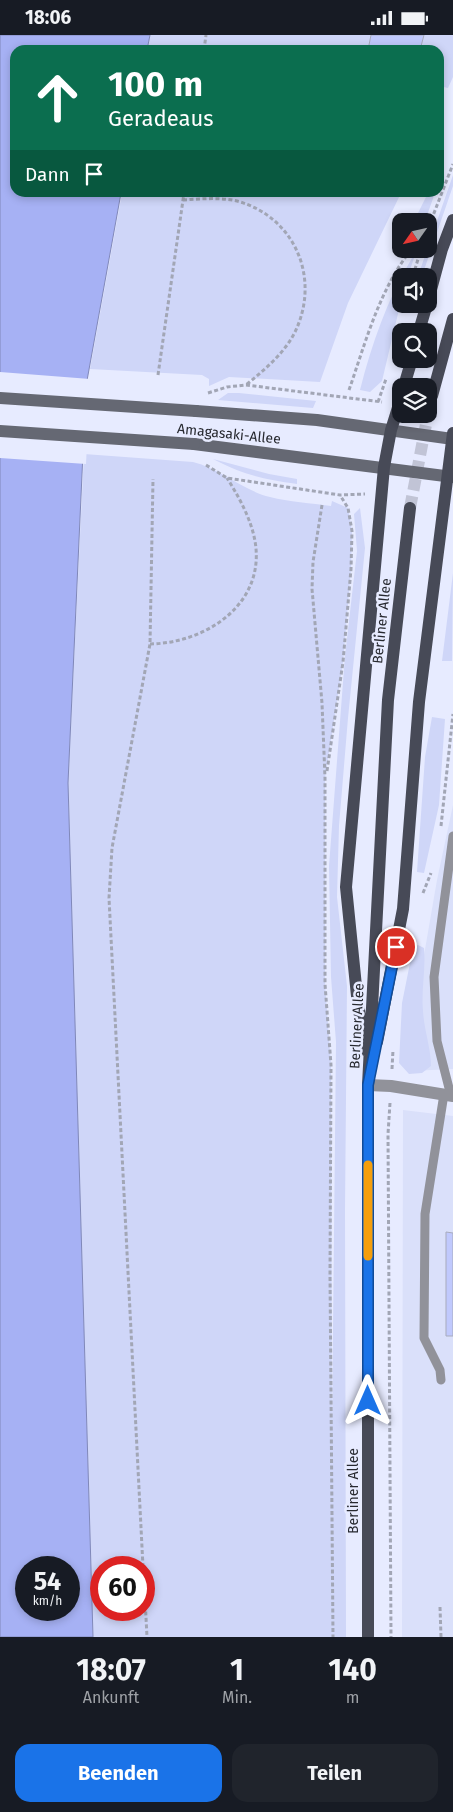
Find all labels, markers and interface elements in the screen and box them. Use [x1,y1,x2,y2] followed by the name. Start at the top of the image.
[25,6,71,29] text: 18:06
[108,63,203,105] text: 100 m
[25,65,90,130] icon: ahead
[108,105,214,132] text: Geradeaus
[80,160,108,188] icon: arrive
[25,163,70,186] text: Dann
[392,213,438,257] north arrow
[392,213,437,423] map controls
[392,268,437,313] button: sound
[392,323,437,368] button: search
[392,378,437,423] button: layers
[176,420,282,448] street label: Amagasaki-Allee
[369,577,395,665] street label: Berliner Allee
[375,926,417,968] pin
[382,933,410,961] icon: arrive
[346,983,368,1069] street label: Berliner Allee
[341,1374,393,1426] position arrow
[345,1448,362,1534] street label: Berliner Allee
[90,1556,155,1621] speed limit sign: 60
[34,1567,61,1597] text: 54
[33,1594,62,1608] text: km/h
[76,1652,146,1688] text: 18:07
[230,1652,244,1688] text: 1
[328,1652,377,1688] text: 140
[83,1688,139,1707] text: Ankunft
[222,1688,252,1707] text: Min.
[346,1688,359,1707] text: m
[15,1744,222,1802] button: Beenden
[232,1744,438,1802] button: Teilen

